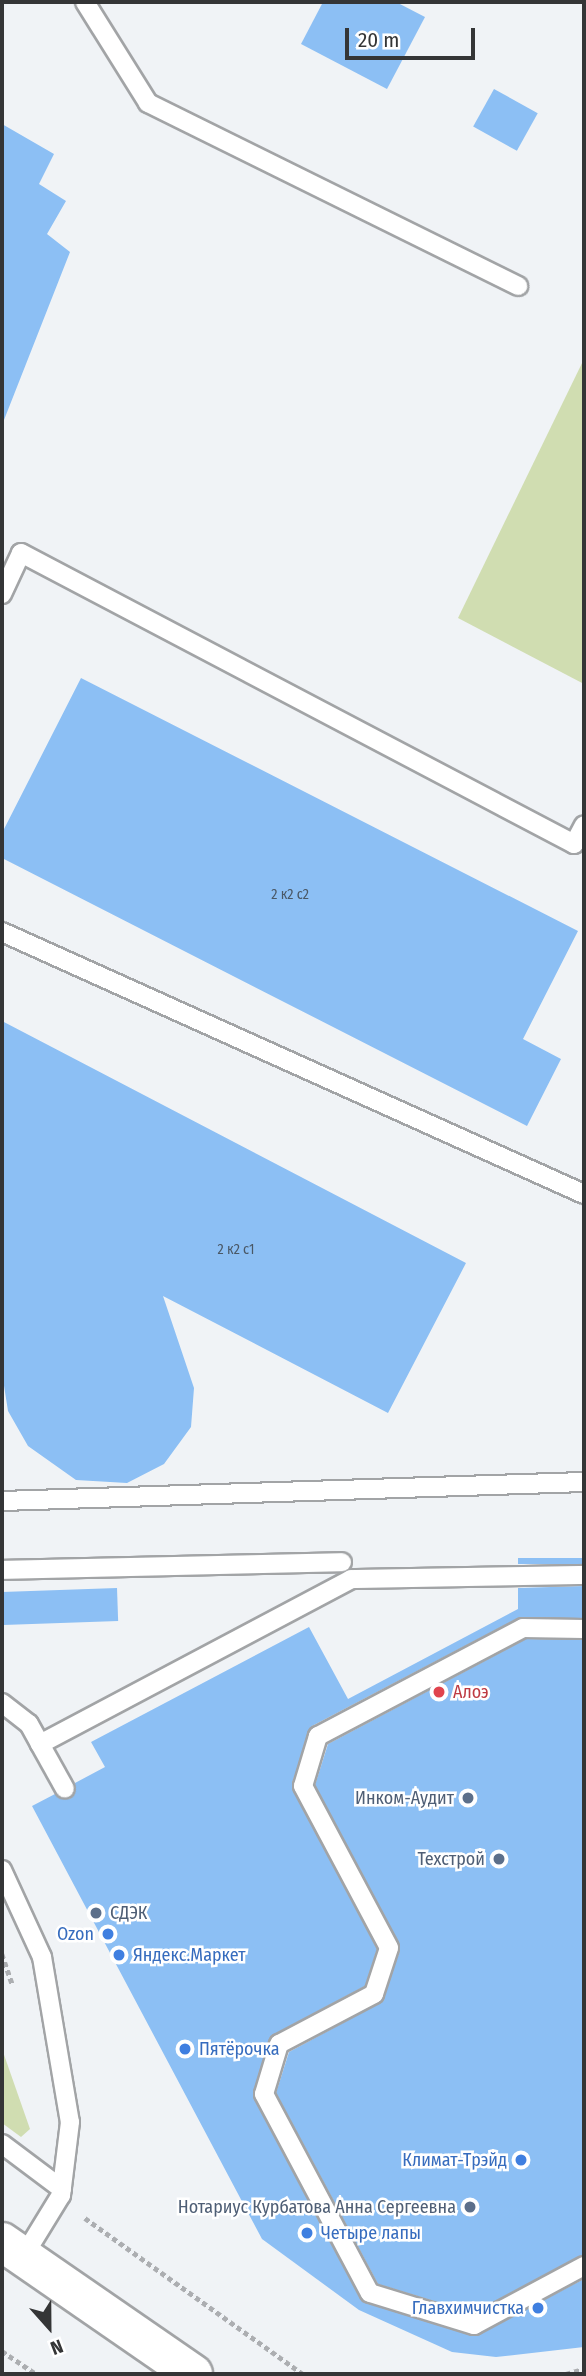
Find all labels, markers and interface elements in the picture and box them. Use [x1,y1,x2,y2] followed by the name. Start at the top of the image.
[348,14,477,58] scale bar
[358,27,399,53] text: 20 m
[271,887,309,903] house number: 2 к2 с2
[218,1242,254,1258] house number: 2 к2 с1
[453,1681,489,1703] place label: Алоэ
[431,1684,447,1700] marker: Алоэ
[355,1787,454,1809] place label: Инком-Аудит
[460,1790,476,1806] marker: Инком-Аудит
[417,1848,485,1870] place label: Техстрой
[491,1851,507,1867] marker: Техстрой
[110,1902,147,1924] place label: СДЭК
[88,1905,104,1921] marker: СДЭК
[57,1923,94,1945] place label: Ozon
[100,1926,116,1942] marker: Ozon
[133,1944,246,1966] place label: Яндекс.Маркет
[111,1947,127,1963] marker: Яндекс.Маркет
[199,2038,279,2060] place label: Пятёрочка
[177,2041,193,2057] marker: Пятёрочка
[402,2149,507,2171] place label: Климат-Трэйд
[513,2152,529,2168] marker: Климат-Трэйд
[178,2196,456,2218] place label: Нотариус Курбатова Анна Сергеевна
[462,2199,478,2215] marker: Нотариус Курбатова Анна Сергеевна
[321,2222,421,2244] place label: Четыре лапы
[299,2225,315,2241] marker: Четыре лапы
[14,2292,84,2362] north arrow
[412,2297,524,2319] place label: Главхимчистка
[530,2300,546,2316] marker: Главхимчистка
[47,2334,66,2360] text: N

